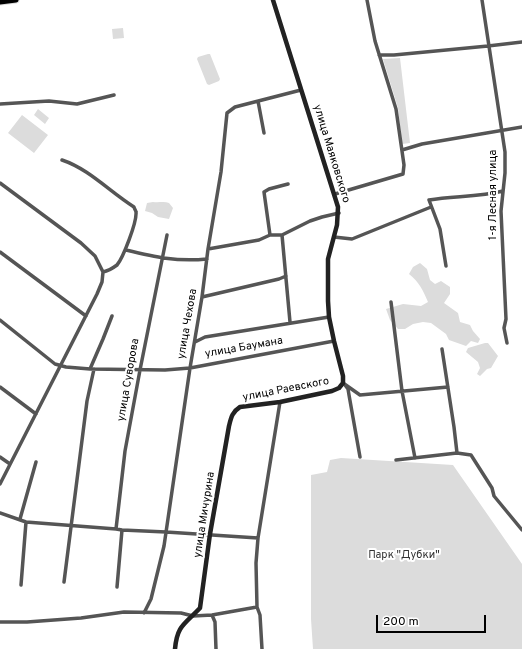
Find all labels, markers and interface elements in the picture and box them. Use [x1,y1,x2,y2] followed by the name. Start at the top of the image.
[310,103,352,205] street label: улица Маяковского
[487,150,501,240] street label: 1-я Лесная улица
[175,288,201,360] street label: улица Чехова
[204,335,284,361] street label: улица Баумана
[115,338,143,422] street label: улица Суворова
[242,375,330,405] street label: улица Раевского
[192,471,218,559] street label: улица Мичурина
[368,549,440,563] park label: Парк "Дубки"
[378,607,488,633] scale bar
[383,614,419,630] text: 200 m

